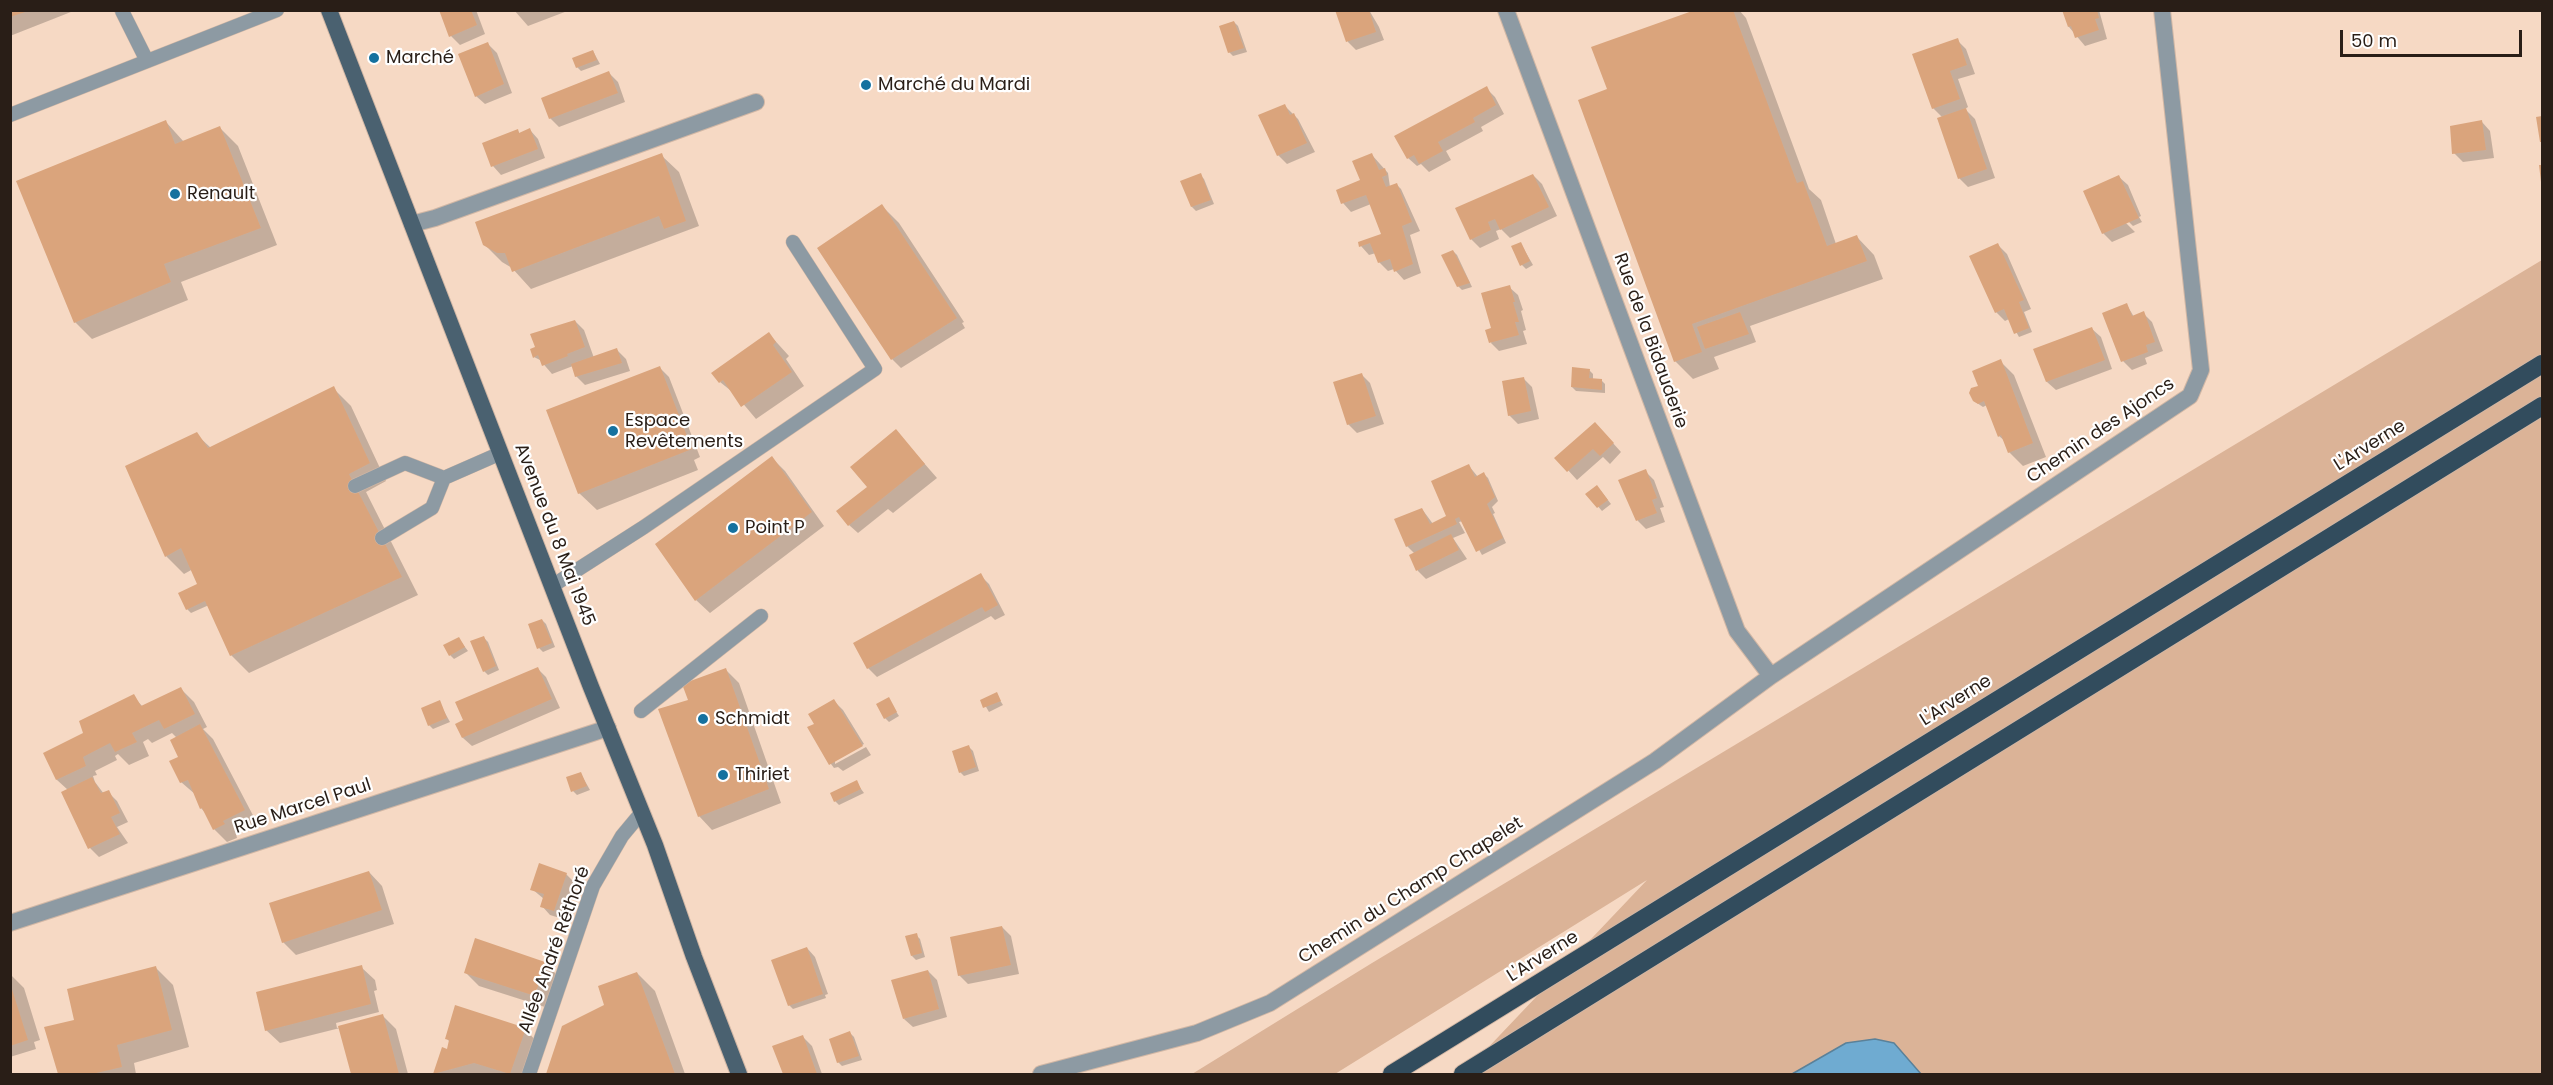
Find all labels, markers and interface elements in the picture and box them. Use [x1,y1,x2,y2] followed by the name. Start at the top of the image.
[2343,18,2524,56] scale bar
[2351,28,2397,53] text: 50 m
[386,47,454,69] place label: Marché
[367,51,381,65] marker: Marché
[878,74,1030,96] place label: Marché du Mardi
[859,78,873,92] marker: Marché du Mardi
[187,183,255,205] place label: Renault
[168,187,182,201] marker: Renault
[1608,250,1692,432] street label: Rue de la Bidauderie
[2023,374,2179,488] street label: Chemin des Ajoncs
[625,410,743,452] place label: Espace Revêtements
[2330,416,2410,476] street label: L'Arverne
[606,424,620,438] marker: Espace Revêtements
[509,441,599,629] street label: Avenue du 8 Mai 1945
[745,517,805,539] place label: Point P
[726,521,740,535] marker: Point P
[1916,671,1996,731] street label: L'Arverne
[715,708,790,730] place label: Schmidt
[696,712,710,726] marker: Schmidt
[735,764,790,786] place label: Thiriet
[716,768,730,782] marker: Thiriet
[232,775,374,839] street label: Rue Marcel Paul
[1295,813,1527,969] street label: Chemin du Champ Chapelet
[515,864,595,1036] street label: Allée André Réthoré
[1503,927,1583,987] street label: L'Arverne

